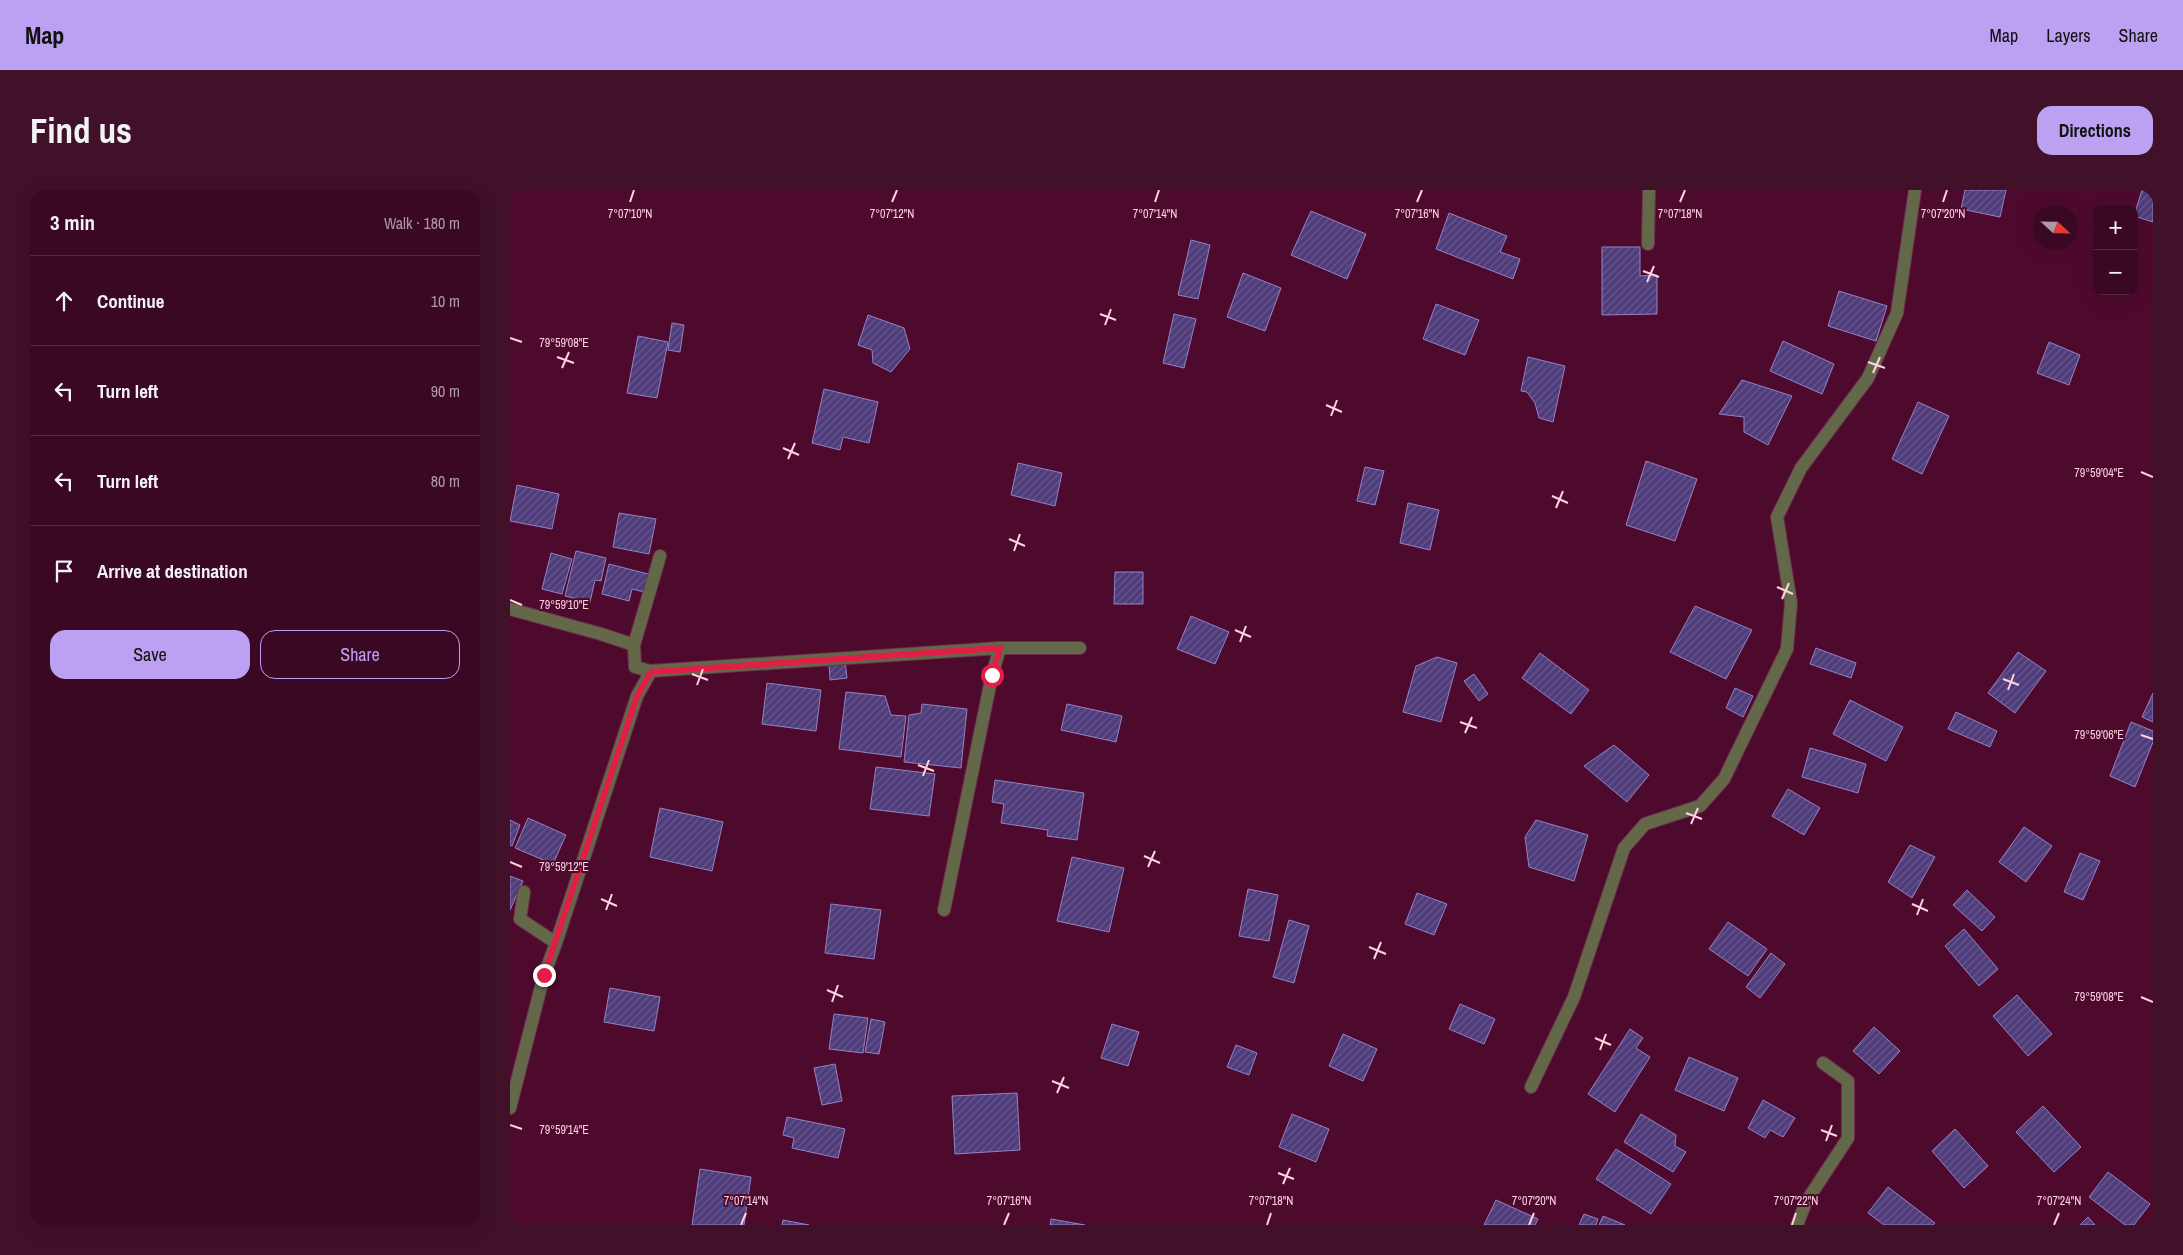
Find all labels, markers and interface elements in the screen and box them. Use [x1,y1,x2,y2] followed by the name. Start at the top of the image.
[25,19,64,51] text: Map
[1990,23,2018,48] text: Map
[2046,23,2091,48] text: Layers
[2119,23,2158,48] text: Share
[2037,106,2153,155] button: Directions
[30,107,132,154] text: Find us
[2033,205,2078,250] north arrow
[2093,205,2138,295] map controls
[2093,205,2138,250] button: +
[608,206,652,222] text: 7°07'10"N
[870,206,914,222] text: 7°07'12"N
[1133,206,1177,222] text: 7°07'14"N
[1395,206,1439,222] text: 7°07'16"N
[1658,206,1702,222] text: 7°07'18"N
[1921,206,1965,222] text: 7°07'20"N
[50,208,95,237] text: 3 min
[384,212,460,234] text: Walk · 180 m
[2093,250,2138,295] button: −
[50,287,78,315] icon: ahead
[97,288,165,314] text: Continue
[431,290,460,312] text: 10 m
[539,335,589,351] text: 79°59'08"E
[50,377,78,405] icon: left
[97,378,158,404] text: Turn left
[431,380,460,402] text: 90 m
[2074,465,2124,481] text: 79°59'04"E
[50,467,78,495] icon: left
[97,468,158,494] text: Turn left
[431,470,460,492] text: 80 m
[50,557,78,585] icon: arrive
[97,558,248,584] text: Arrive at destination
[539,597,589,613] text: 79°59'10"E
[50,630,250,679] button: Save
[260,630,460,679] button: Share
[981,664,1004,687] route start
[2074,727,2124,743] text: 79°59'06"E
[539,859,589,875] text: 79°59'12"E
[533,964,556,987] route end
[2074,989,2124,1005] text: 79°59'08"E
[539,1122,589,1138] text: 79°59'14"E
[724,1193,768,1209] text: 7°07'14"N
[987,1193,1031,1209] text: 7°07'16"N
[1249,1193,1293,1209] text: 7°07'18"N
[1512,1193,1556,1209] text: 7°07'20"N
[1774,1193,1818,1209] text: 7°07'22"N
[2037,1193,2081,1209] text: 7°07'24"N

